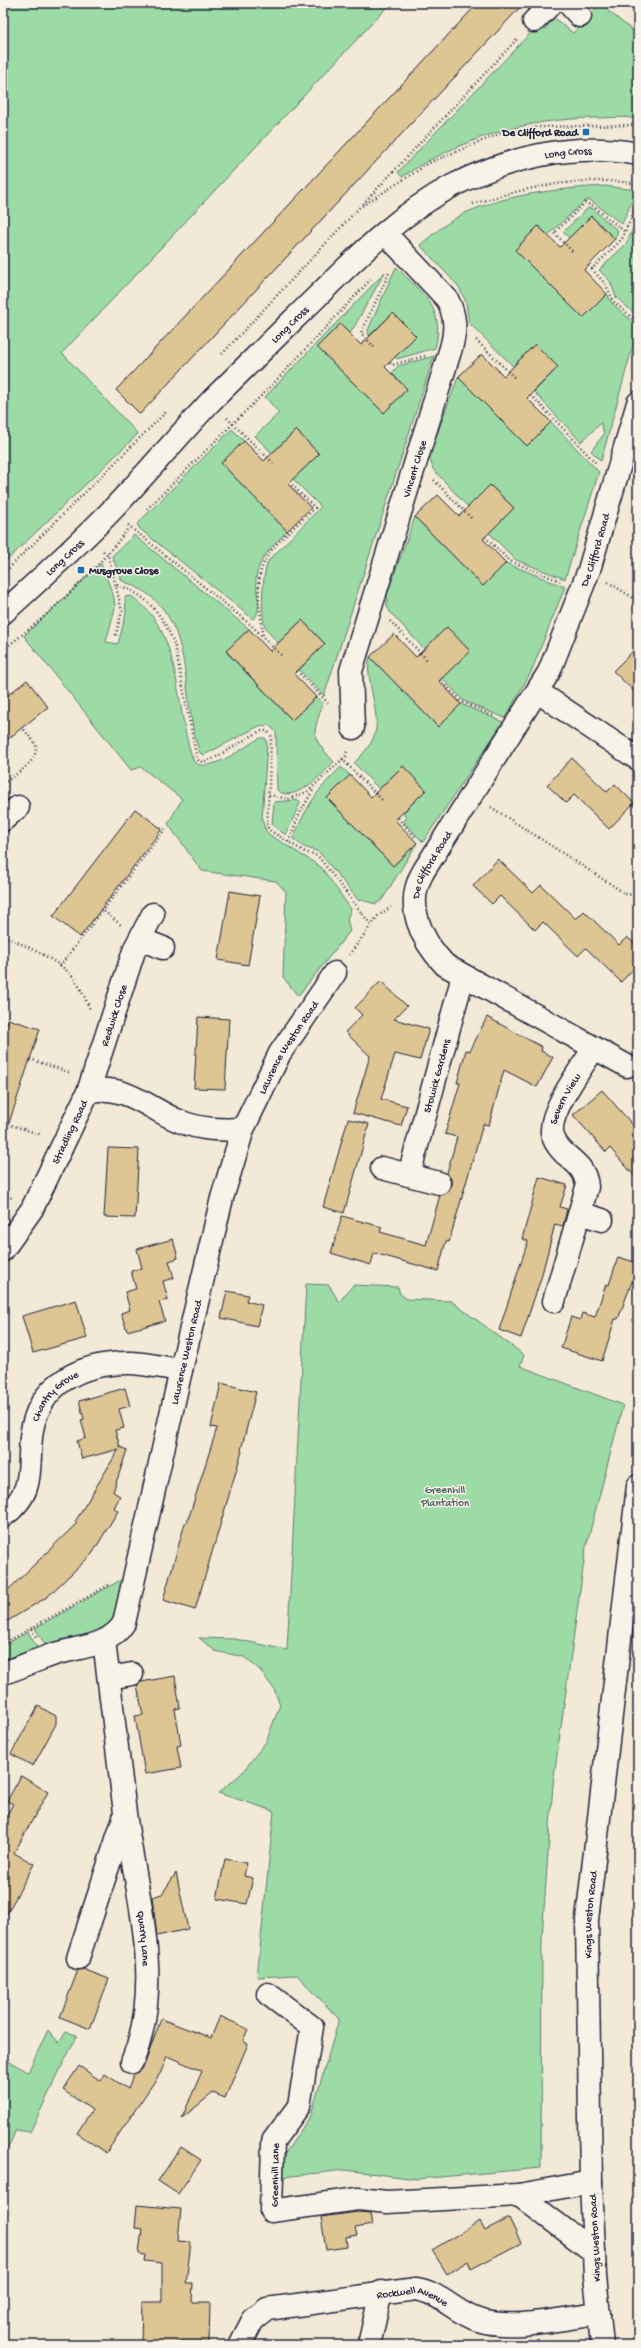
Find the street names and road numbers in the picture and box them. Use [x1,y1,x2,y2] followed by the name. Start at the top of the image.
[544,146,593,162] street label: Long Cross
[269,304,312,346] street label: Long Cross
[401,439,430,500] street label: Vincent Close
[579,511,614,590] street label: De Clifford Road
[44,537,88,579] street label: Long Cross
[411,828,456,900] street label: De Clifford Road
[99,983,131,1048] street label: Redwick Close
[257,998,323,1096] street label: Lawrence Weston Road
[422,1037,454,1114] street label: Stowick Gardens
[549,1071,584,1126] street label: Severn View
[51,1097,92,1166] street label: Stradling Road
[169,1298,206,1406] street label: Lawrence Weston Road
[30,1369,81,1423] street label: Chantry Grove
[583,1869,601,1958] street label: Kings Weston Road
[133,1910,151,1967] street label: Quarry Lane
[269,2143,283,2207] street label: Greenhill Lane
[588,2192,604,2282] street label: Kings Weston Road
[376,2285,450,2310] street label: Rockwell Avenue

